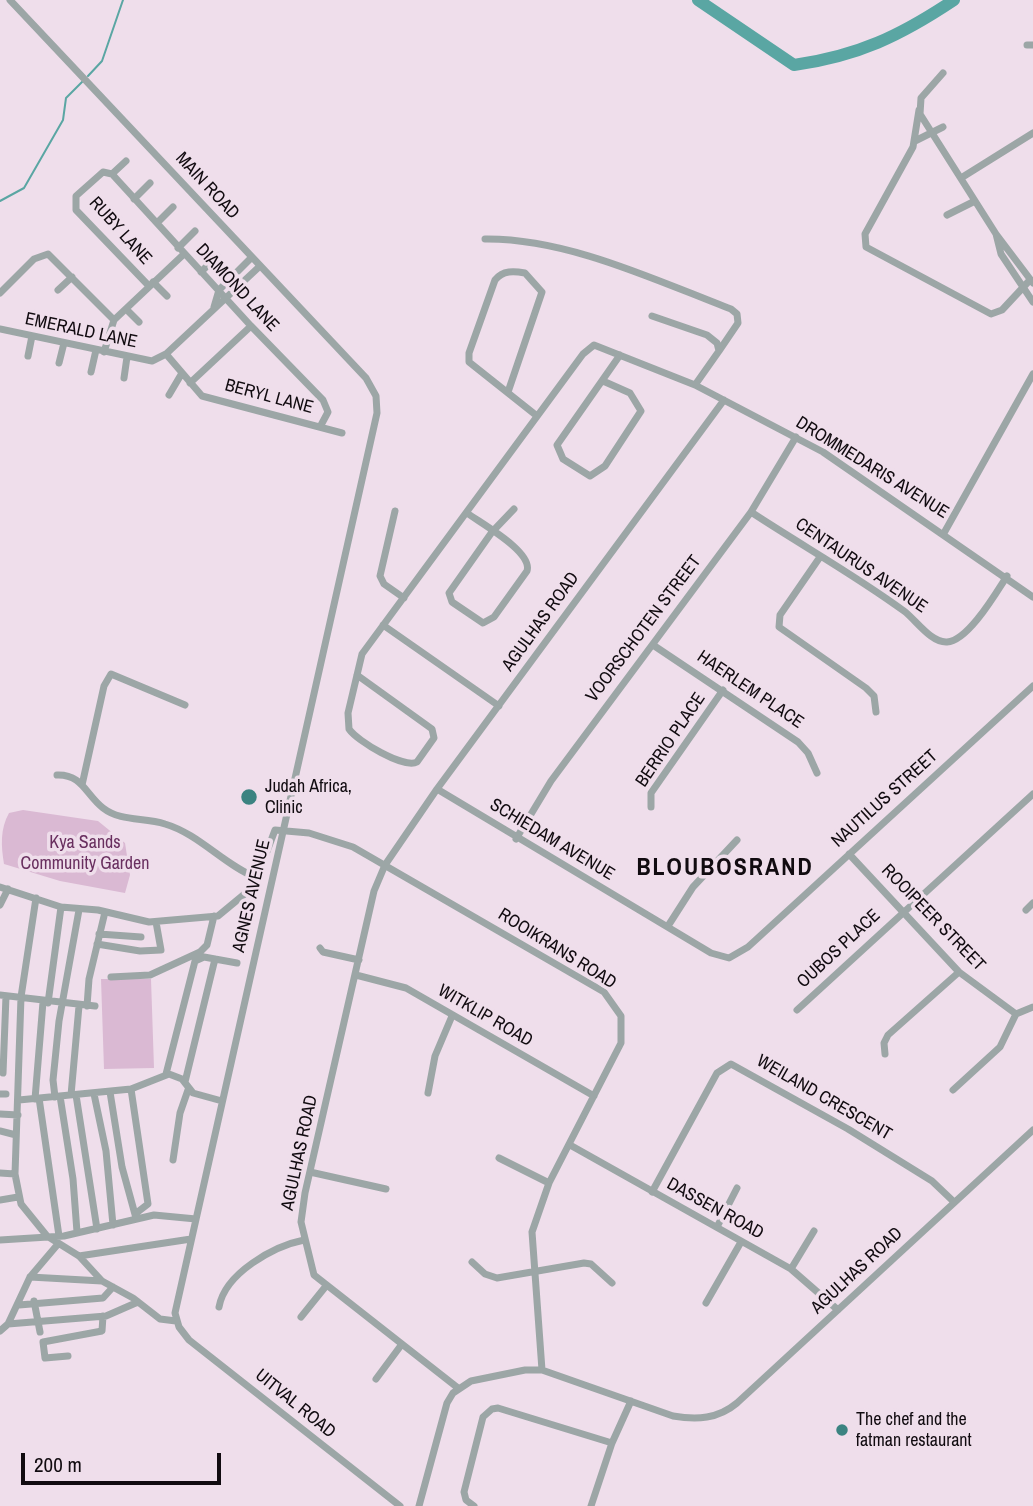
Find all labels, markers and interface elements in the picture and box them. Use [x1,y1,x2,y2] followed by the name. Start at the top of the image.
[171,148,243,224] street label: MAIN ROAD
[84,193,156,269] street label: RUBY LANE
[191,240,283,336] street label: DIAMOND LANE
[23,309,139,353] street label: EMERALD LANE
[222,375,316,419] street label: BERYL LANE
[792,412,952,524] street label: DROMMEDARIS AVENUE
[791,514,931,618] street label: CENTAURUS AVENUE
[582,551,706,707] street label: VOORSCHOTEN STREET
[498,568,584,676] street label: AGULHAS ROAD
[693,646,807,734] street label: HAERLEM PLACE
[632,689,710,791] street label: BERRIO PLACE
[827,746,943,852] street label: NAUTILUS STREET
[265,776,352,818] place label: Judah Africa, Clinic
[239,787,259,807] marker: Judah Africa, Clinic
[486,794,618,886] street label: SCHIEDAM AVENUE
[21,832,149,874] park label: Kya Sands Community Garden
[228,837,276,955] street label: AGNES AVENUE
[638,855,812,883] district label: BLOUBOSRAND
[877,860,989,976] street label: ROOIPEER STREET
[494,904,620,994] street label: ROOIKRANS ROAD
[793,905,885,993] street label: OUBOS PLACE
[434,980,536,1052] street label: WITKLIP ROAD
[753,1051,895,1145] street label: WEILAND CRESCENT
[277,1093,323,1213] street label: AGULHAS ROAD
[663,1174,767,1244] street label: DASSEN ROAD
[807,1223,907,1319] street label: AGULHAS ROAD
[250,1365,340,1443] street label: UITVAL ROAD
[856,1409,972,1452] place label: The chef and the fatman restaurant
[834,1422,850,1438] marker: The chef and the fatman restaurant
[24,1440,224,1484] scale bar
[34,1450,82,1479] text: 200 m

